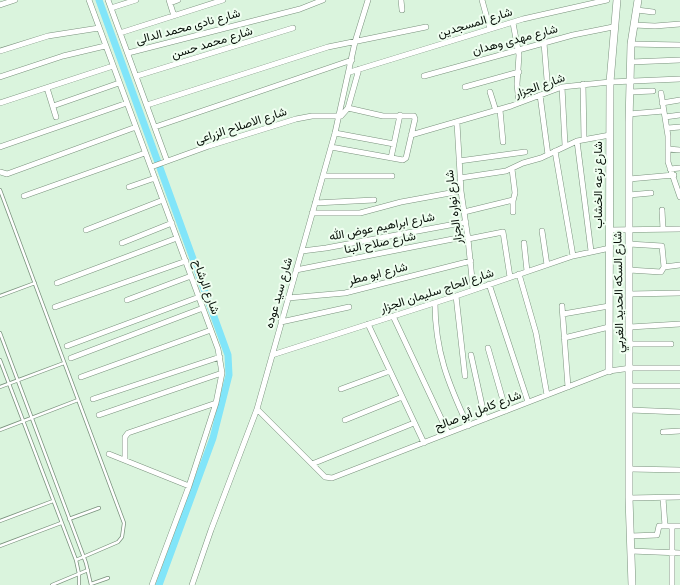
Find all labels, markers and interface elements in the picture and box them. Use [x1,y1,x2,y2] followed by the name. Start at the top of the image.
[436,5,514,41] street label: شارع المسجدين
[134,6,242,48] street label: شارع نادى محمد الدالى
[471,22,559,58] street label: شارع مهدى وهدان
[170,24,254,62] street label: شارع محمد حسن
[513,71,567,101] street label: شارع الجزار
[193,104,289,148] street label: شارع الاصلاح الزراعى
[592,141,606,229] street label: شارع ترعه الخشاب
[442,169,466,245] street label: شارع نواره الجزار
[328,210,436,244] street label: شارع ابراهيم عوض الله
[343,229,417,257] street label: شارع صلاح البنا
[611,231,627,353] street label: شارع السكه الحديد الغربي
[262,256,296,330] street label: شارع سيد عوده
[189,258,223,316] street label: شارع الرشاح
[347,260,409,288] street label: شارع ابو مطر
[378,266,496,316] street label: شارع الحاج سليمان الجزار
[433,388,523,434] street label: شارع كامل أبو صالح

